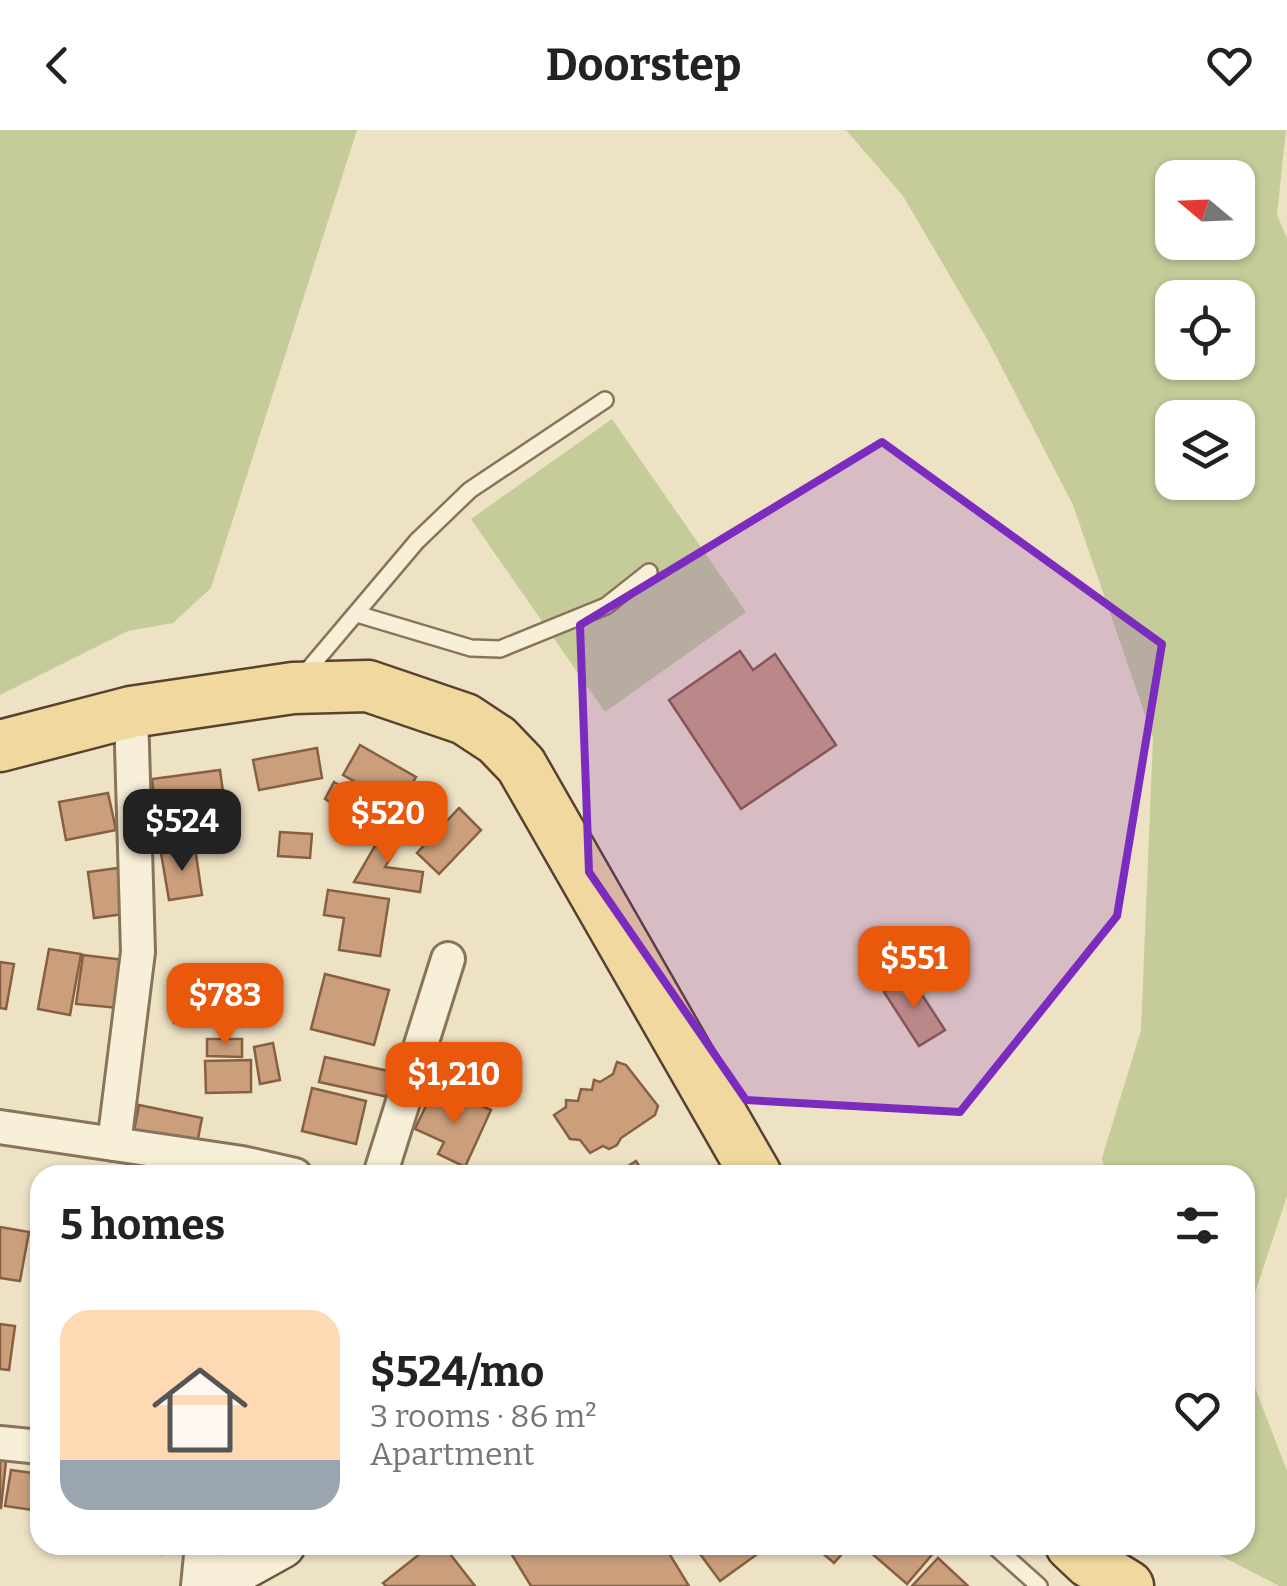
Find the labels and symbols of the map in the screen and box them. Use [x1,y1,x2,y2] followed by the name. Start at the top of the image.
[1155,160,1255,260] north arrow
[329,781,447,866] pin: $520
[123,789,241,874] pin: $524
[855,926,973,1011] pin: $551
[166,963,284,1048] pin: $783
[373,1042,535,1127] pin: $1,210

